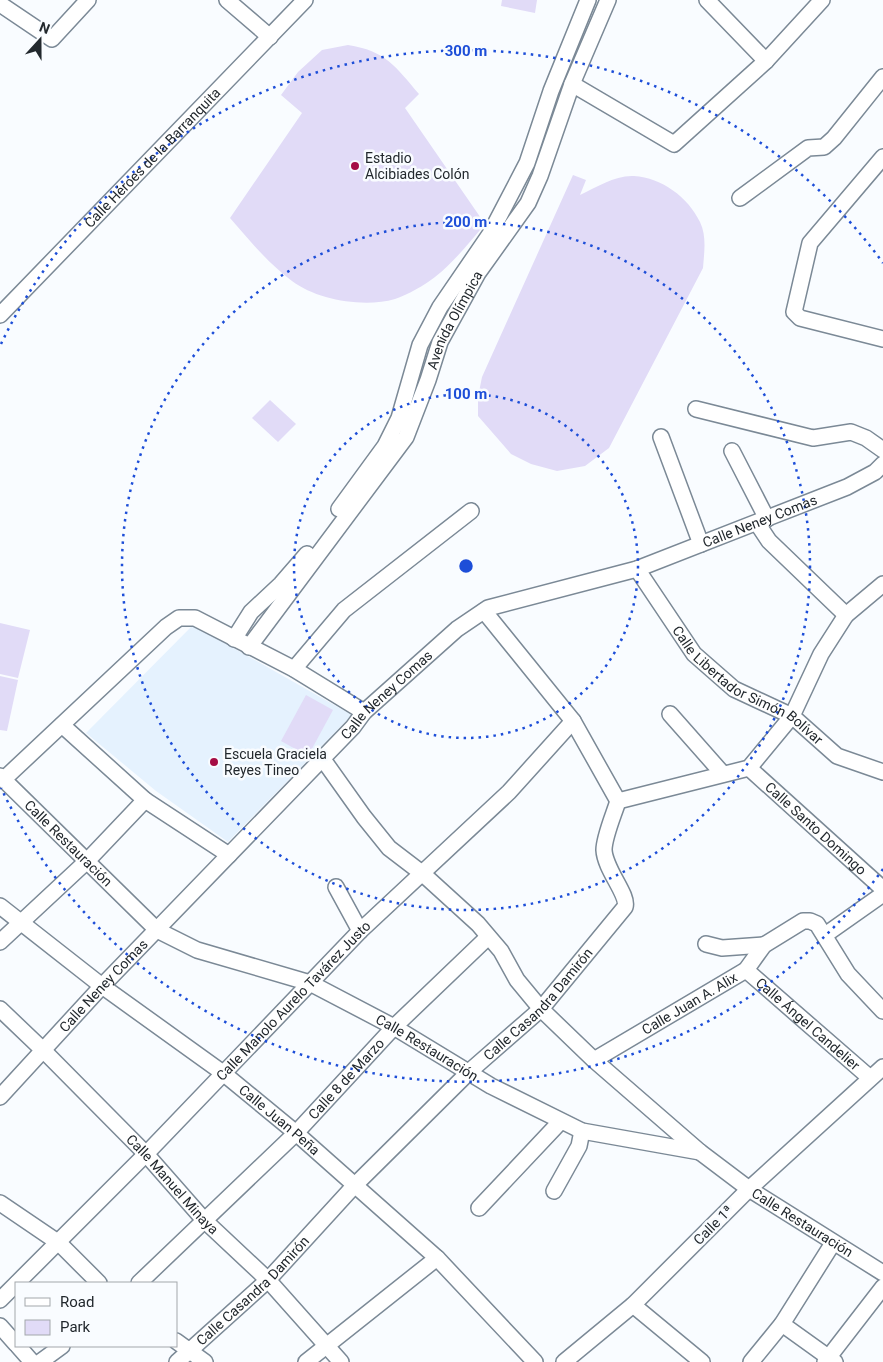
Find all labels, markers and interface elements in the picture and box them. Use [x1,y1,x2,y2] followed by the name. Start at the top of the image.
[15,15,65,65] north arrow
[37,19,52,37] text: N
[445,42,487,60] text: 300 m
[81,84,224,231] street label: Calle Héroes de la Barranquita
[365,150,469,182] place label: Estadio Alcibiades Colón
[349,160,361,172] marker: Estadio Alcibiades Colón
[445,213,487,231] text: 200 m
[424,268,486,371] street label: Avenida Olímpica
[445,385,487,403] text: 100 m
[700,492,819,551] street label: Calle Neney Comas
[457,557,475,575] centre of rings
[669,623,826,748] street label: Calle Libertador Simón Bolívar
[337,647,435,743] street label: Calle Neney Comas
[224,746,327,778] place label: Escuela Graciela Reyes Tineo
[208,756,220,768] marker: Escuela Graciela Reyes Tineo
[762,779,870,878] street label: Calle Santo Domingo
[21,797,116,890] street label: Calle Restauración
[213,917,374,1084] street label: Calle Manolo Aurelo Tavárez Justo
[56,936,151,1035] street label: Calle Neney Comas
[480,945,596,1063] street label: Calle Casandra Damirón
[639,969,740,1038] street label: Calle Juan A. Alix
[753,974,863,1073] street label: Calle Ángel Candelier
[373,1011,481,1084] street label: Calle Restauración
[305,1035,387,1122] street label: Calle 8 de Marzo
[236,1082,323,1158] street label: Calle Juan Peña
[123,1131,222,1237] street label: Calle Manuel Minaya
[749,1185,856,1260] street label: Calle Restauración
[690,1202,736,1248] street label: Calle 1ª
[193,1233,312,1349] street label: Calle Casandra Damirón
[15,1282,178,1347] legend
[60,1293,94,1311] text: Road
[60,1318,91,1336] text: Park

